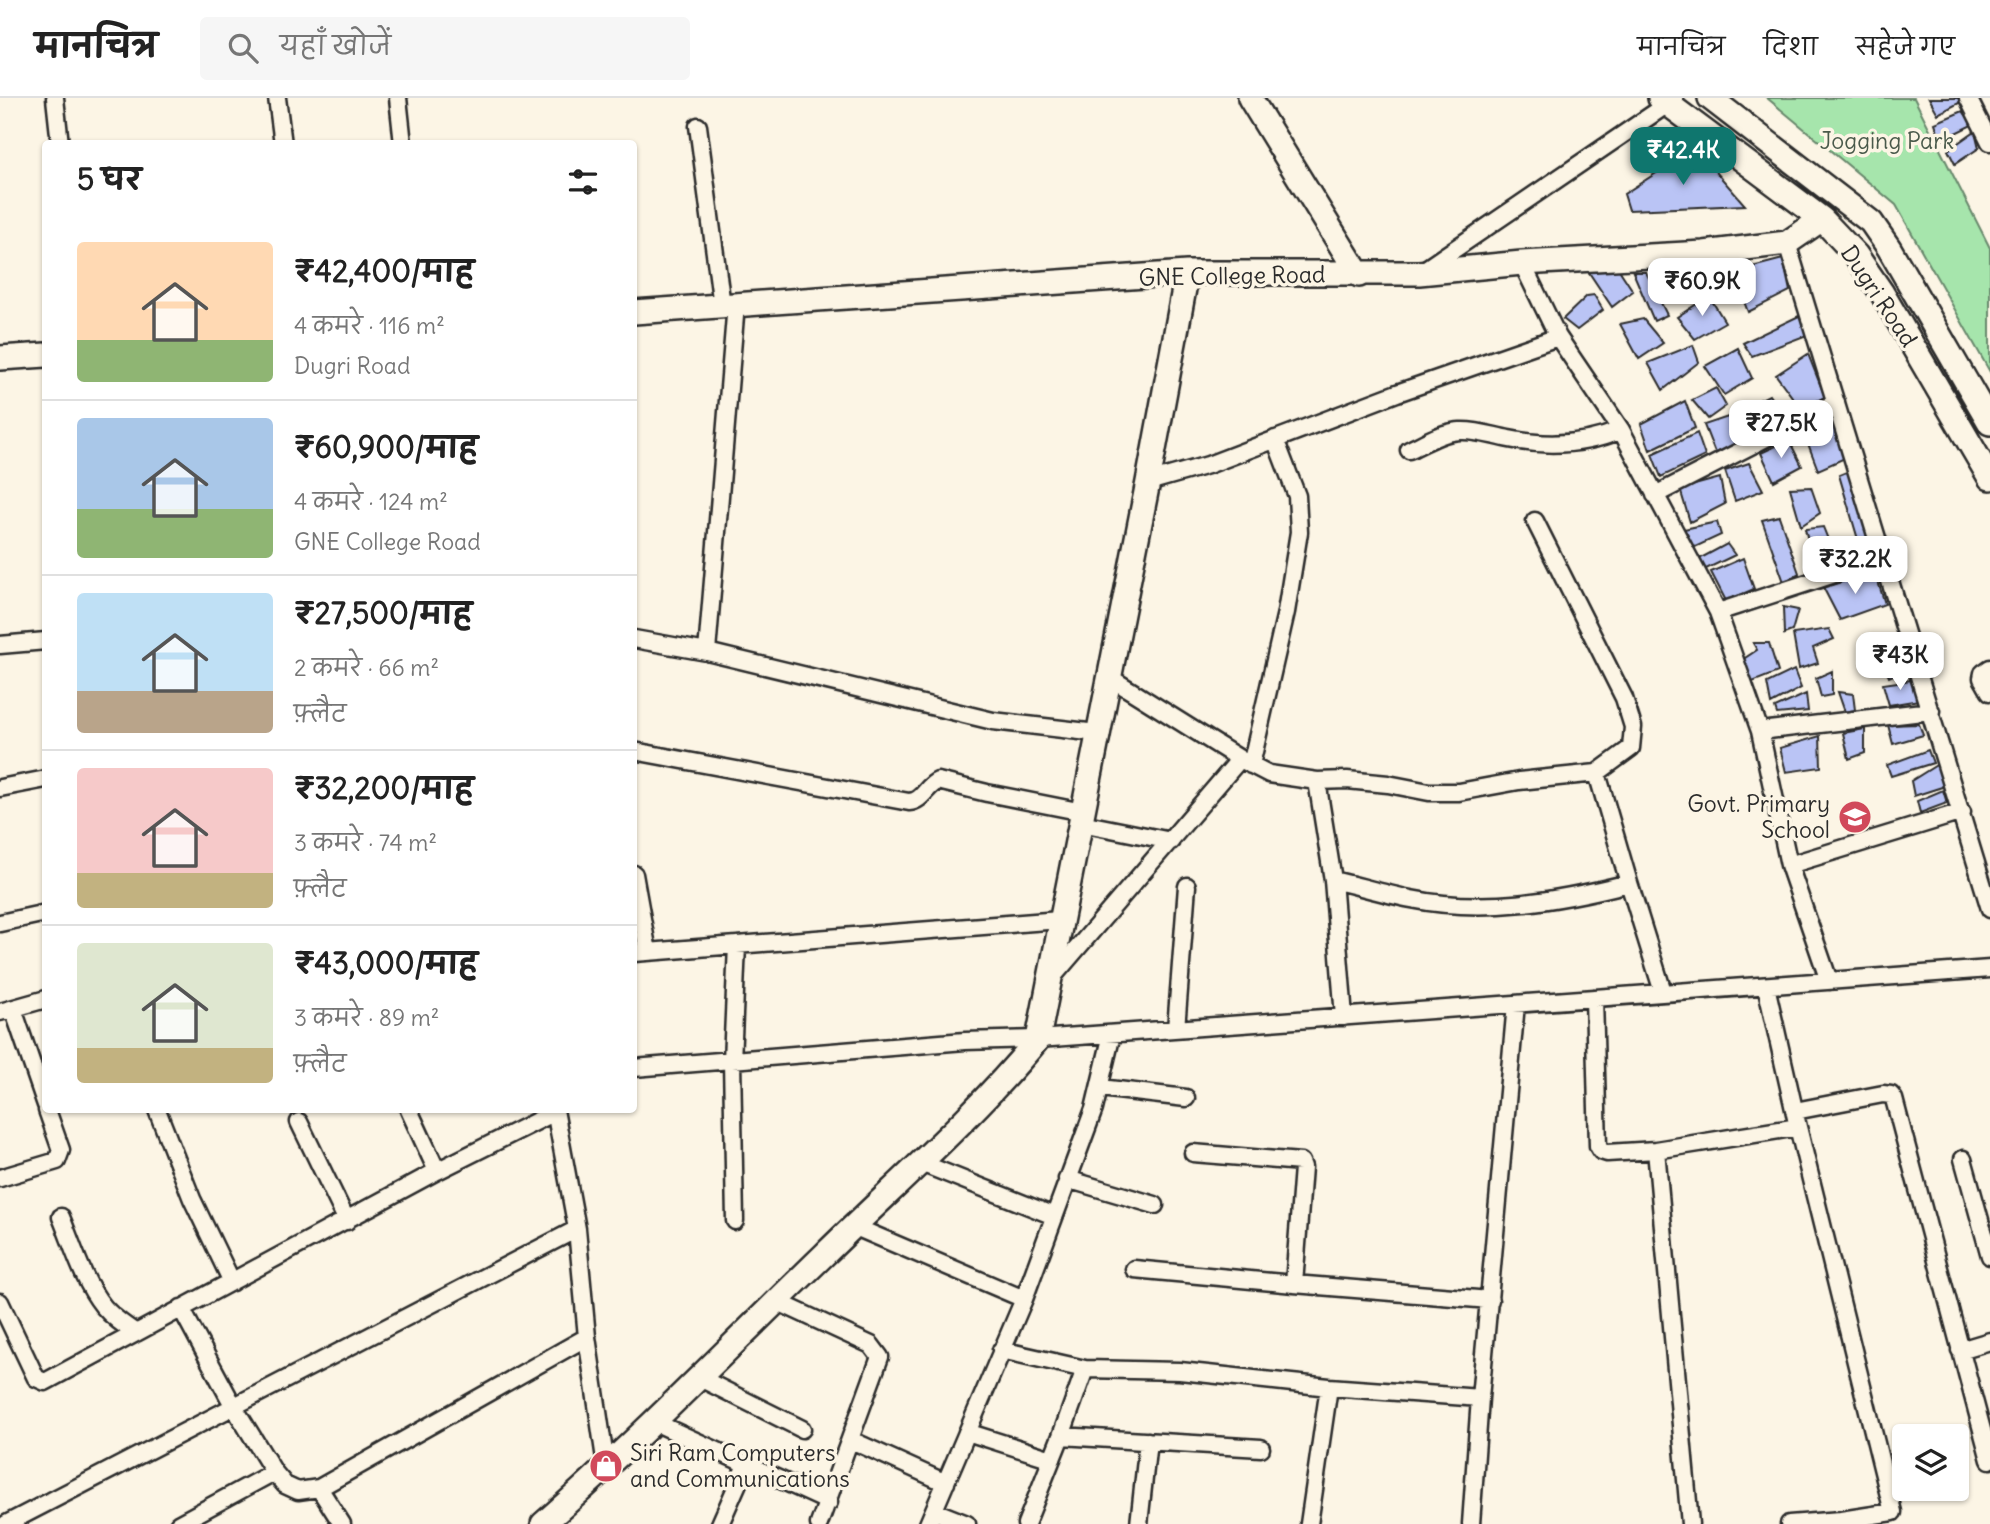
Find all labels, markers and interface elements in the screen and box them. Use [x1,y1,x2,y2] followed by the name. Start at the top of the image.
[200,17,690,80] search box
[35,24,158,66] text: मानचित्र
[224,29,262,67] icon: search
[280,29,391,62] text: यहाँ खोजें
[1637,31,1725,61] text: मानचित्र
[1763,31,1818,61] text: दिशा
[1856,31,1955,61] text: सहेजे गए
[1820,126,1954,155] park label: Jogging Park
[1626,127,1740,187] pin: ₹42.4K
[1646,135,1720,164] text: ₹42.4K
[77,160,141,198] text: 5 घर
[564,163,602,201] icon: filters
[1835,239,1924,352] street label: Dugri Road
[294,252,474,290] text: ₹42,400/माह
[1645,258,1759,318] pin: ₹60.9K
[1138,259,1326,292] street label: GNE College Road
[1664,266,1740,295] text: ₹60.9K
[133,270,217,354] icon: home
[294,311,445,340] text: 4 कमरे · 116 m²
[294,351,410,380] text: Dugri Road
[1724,400,1838,460] pin: ₹27.5K
[1745,408,1817,437] text: ₹27.5K
[294,428,478,466] text: ₹60,900/माह
[133,446,217,530] icon: home
[294,487,448,516] text: 4 कमरे · 124 m²
[294,527,481,556] text: GNE College Road
[1798,536,1912,596] pin: ₹32.2K
[1818,544,1892,573] text: ₹32.2K
[294,594,472,632] text: ₹27,500/माह
[133,621,217,705] icon: home
[1859,632,1941,692] pin: ₹43K
[1872,640,1928,669] text: ₹43K
[294,653,439,682] text: 2 कमरे · 66 m²
[294,699,346,728] text: फ़्लैट
[294,769,474,807] text: ₹32,200/माह
[1687,789,1830,844] place label: Govt. Primary School
[133,796,217,880] icon: home
[1836,798,1874,836] school or university icon: Govt. Primary School
[294,828,437,857] text: 3 कमरे · 74 m²
[294,874,346,903] text: फ़्लैट
[294,944,478,982] text: ₹43,000/माह
[133,971,217,1055] icon: home
[294,1003,439,1032] text: 3 कमरे · 89 m²
[294,1049,346,1078] text: फ़्लैट
[1892,1424,1969,1501] map controls
[1892,1424,1969,1501] button: layers
[630,1438,850,1493] place label: Siri Ram Computers and Communications
[587,1447,625,1485] shop icon: Siri Ram Computers and Communications

